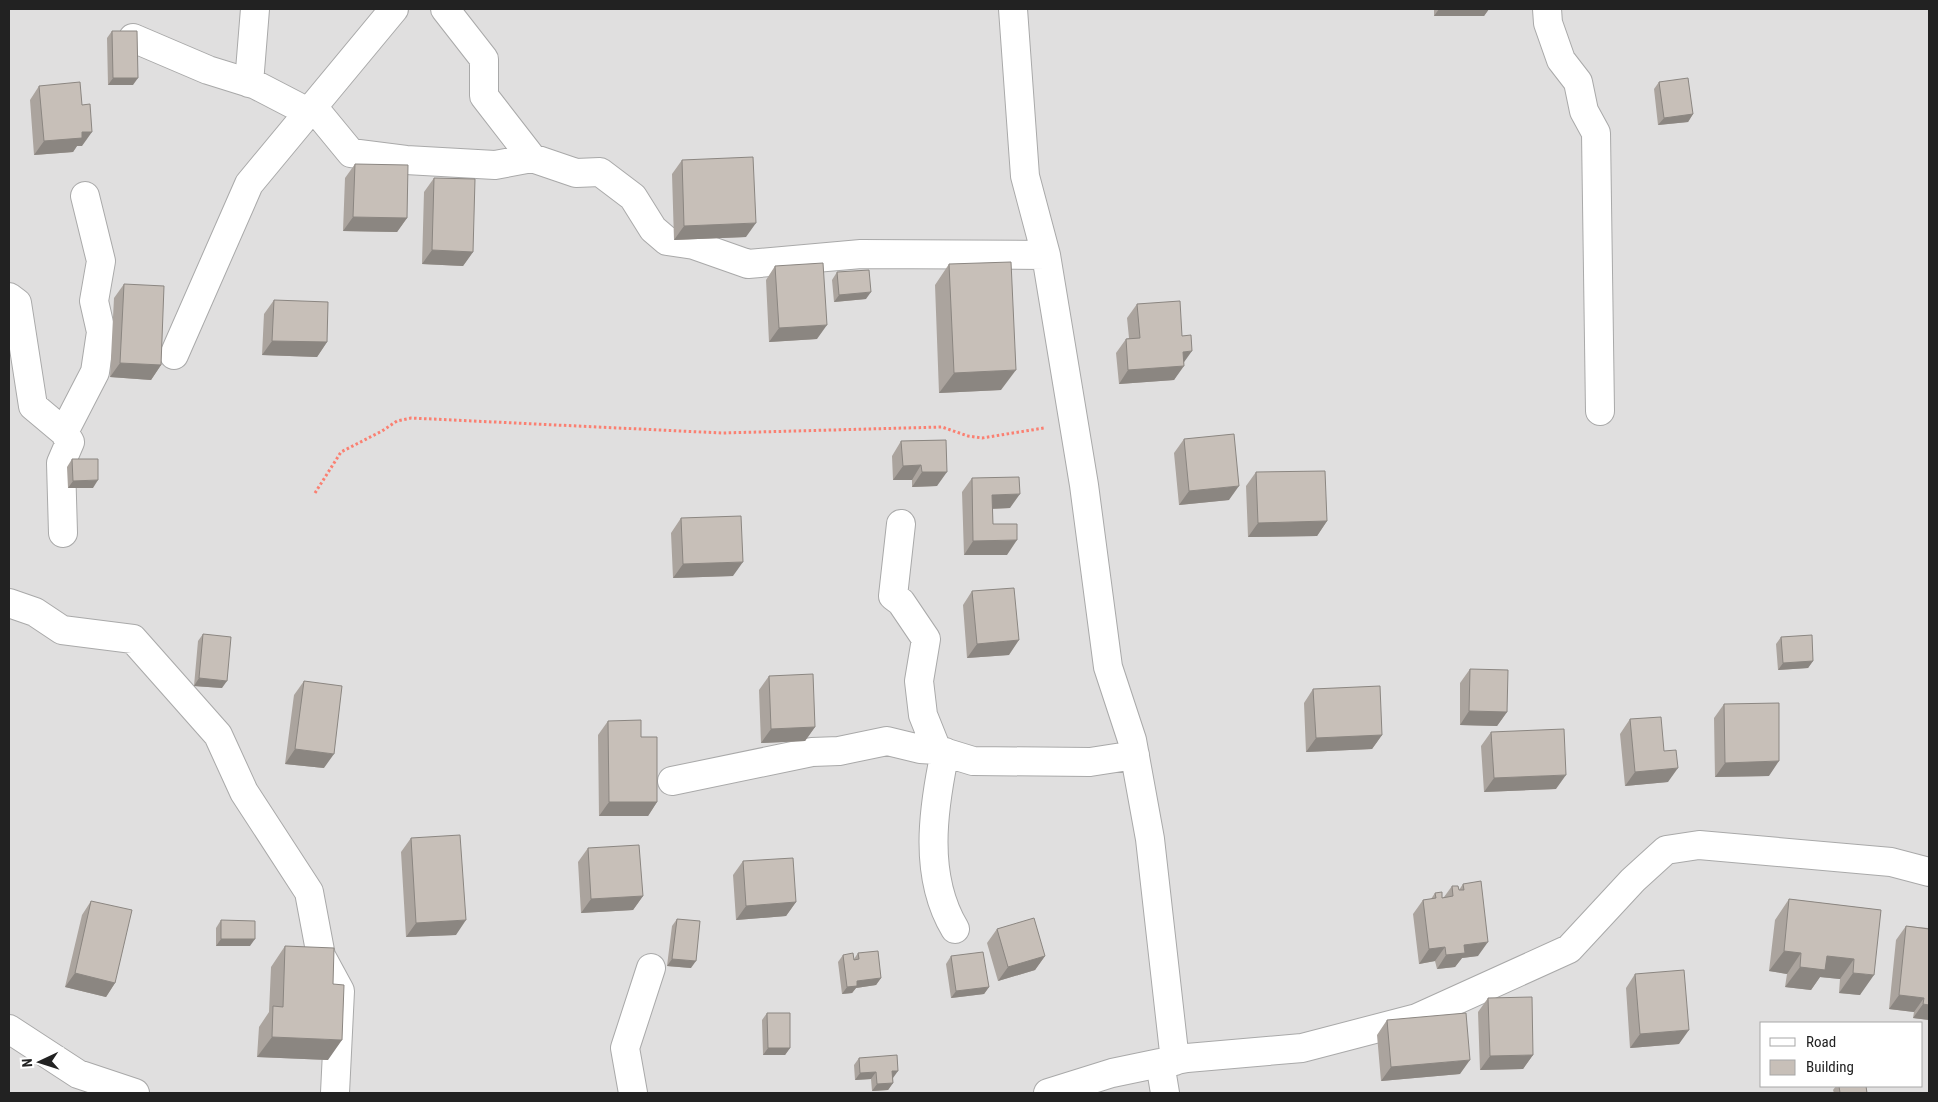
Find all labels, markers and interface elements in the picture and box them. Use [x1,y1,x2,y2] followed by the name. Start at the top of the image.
[1760,1022,1923,1087] legend
[1806,1033,1836,1051] text: Road
[15,1037,65,1087] north arrow
[19,1058,35,1068] text: N
[1806,1058,1854,1076] text: Building

